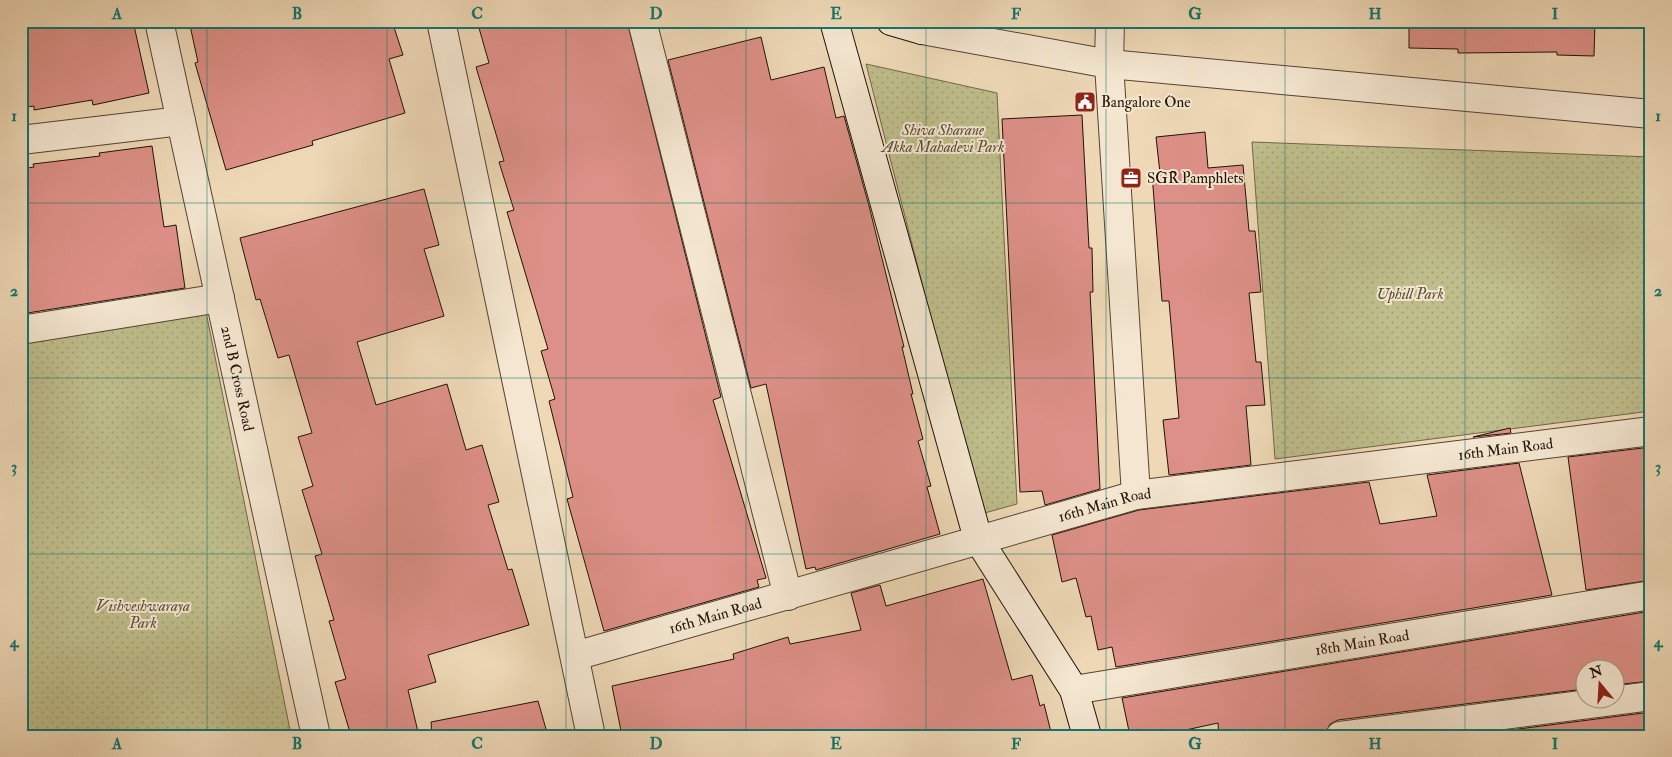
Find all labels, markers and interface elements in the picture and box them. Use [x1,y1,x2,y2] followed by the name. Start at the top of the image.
[111,4,123,24] text: A
[292,4,302,24] text: B
[471,4,483,24] text: C
[649,4,663,24] text: D
[830,4,842,24] text: E
[1011,4,1021,24] text: F
[1188,4,1202,24] text: G
[1368,4,1382,24] text: H
[1552,4,1559,24] text: I
[1073,90,1097,114] public building icon: Bangalore One
[1101,93,1190,112] place label: Bangalore One
[11,106,17,126] text: 1
[1655,106,1661,126] text: 1
[880,121,1004,157] park label: Shiva Sharane Akka Mahadevi Park
[1119,166,1143,190] office icon: SGR Pamphlets
[1147,169,1243,189] place label: SGR Pamphlets
[10,281,18,301] text: 2
[1654,281,1662,301] text: 2
[1376,285,1444,304] park label: Uphill Park
[217,324,258,434] street label: 2nd B Cross Road
[1457,434,1555,464] street label: 16th Main Road
[11,457,17,477] text: 3
[1655,457,1661,477] text: 3
[1056,484,1153,526] street label: 16th Main Road
[667,593,765,638] street label: 16th Main Road
[96,597,190,633] park label: Vishveshwaraya Park
[1314,625,1411,660] street label: 18th Main Road
[9,632,20,652] text: 4
[1653,632,1664,652] text: 4
[1574,660,1624,710] north arrow
[1587,662,1605,682] text: N
[111,734,123,754] text: A
[292,734,302,754] text: B
[471,734,483,754] text: C
[649,734,663,754] text: D
[830,734,842,754] text: E
[1011,734,1021,754] text: F
[1188,734,1202,754] text: G
[1368,734,1382,754] text: H
[1552,734,1559,754] text: I

